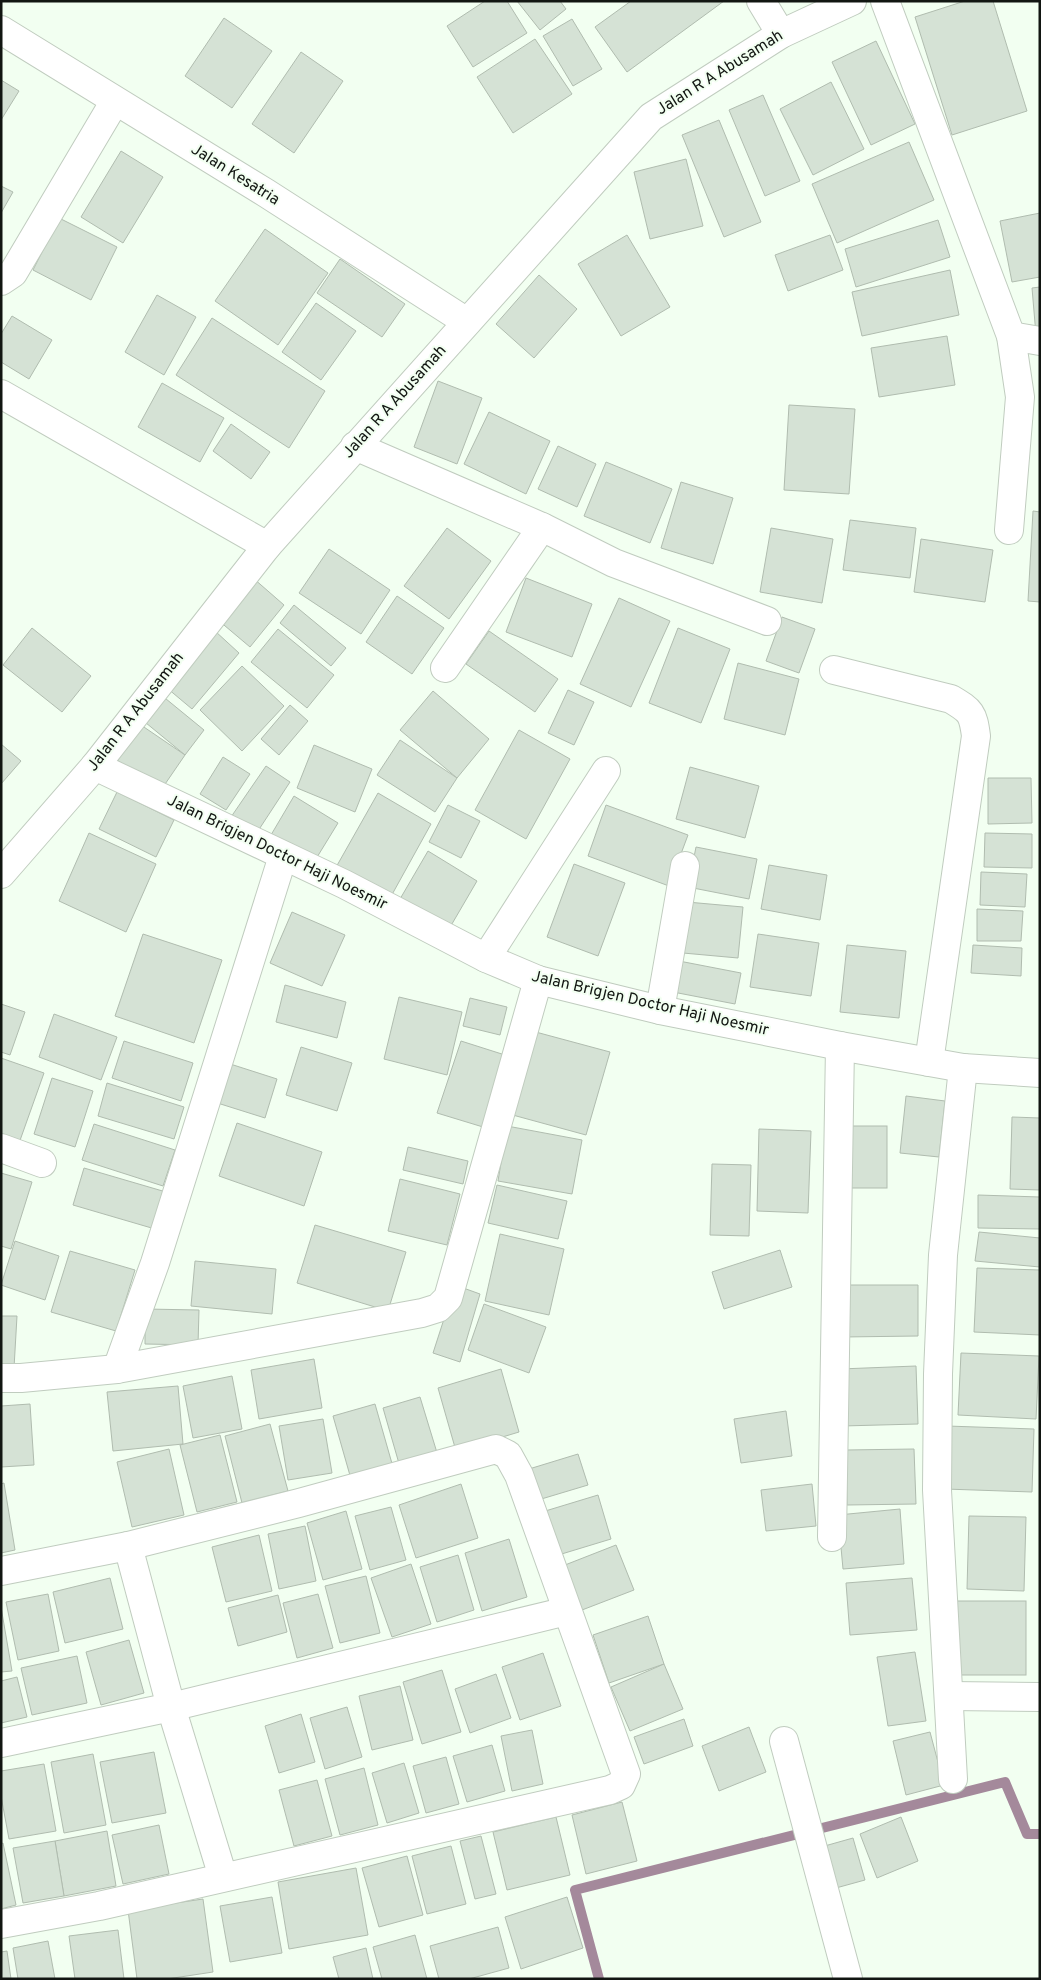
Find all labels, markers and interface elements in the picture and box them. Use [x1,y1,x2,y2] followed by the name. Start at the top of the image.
[653,26,787,120] street label: Jalan R A Abusamah
[187,140,283,210] street label: Jalan Kesatria
[339,341,451,463] street label: Jalan R A Abusamah
[83,648,189,776] street label: Jalan R A Abusamah
[163,791,391,915] street label: Jalan Brigjen Doctor Haji Noesmir
[529,967,771,1041] street label: Jalan Brigjen Doctor Haji Noesmir

